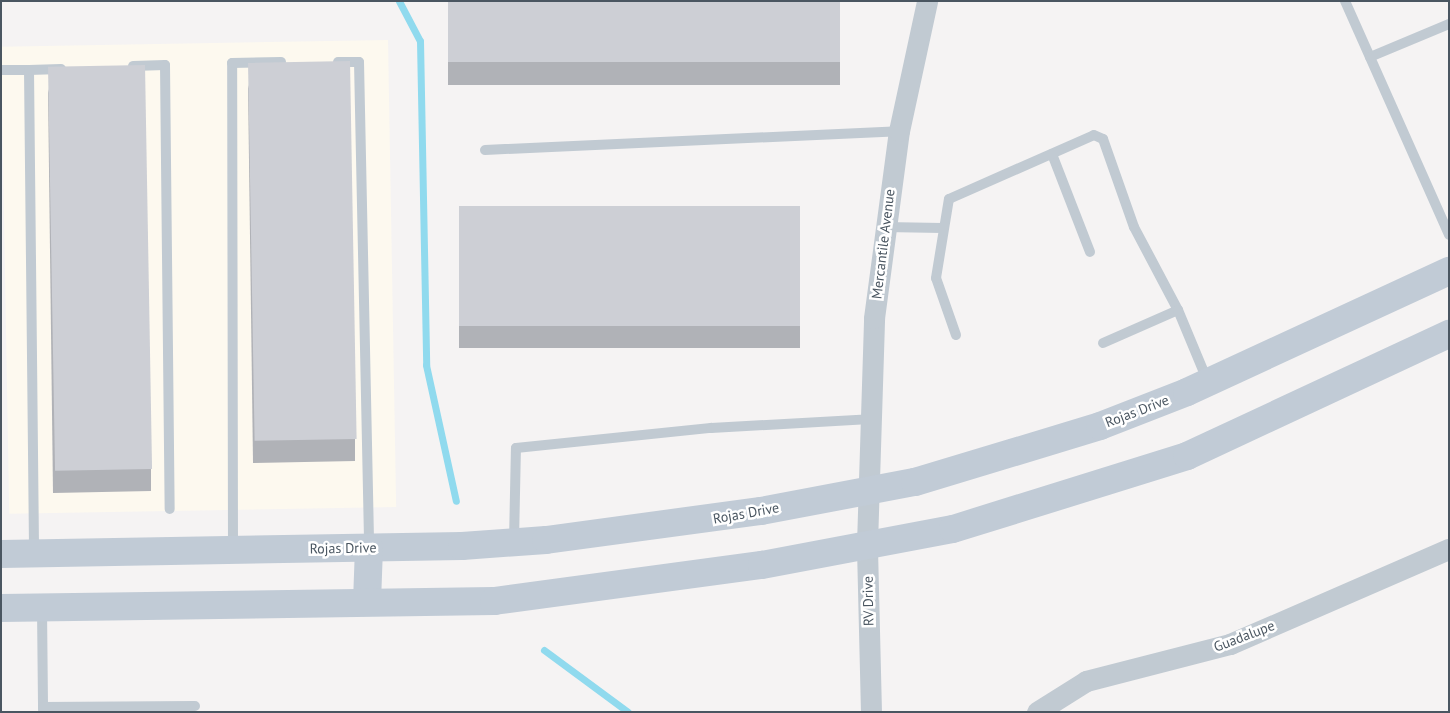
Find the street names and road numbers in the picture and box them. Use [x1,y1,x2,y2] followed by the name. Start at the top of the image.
[868,188,898,300] street label: Mercantile Avenue
[1103,391,1171,431] street label: Rojas Drive
[712,499,780,527] street label: Rojas Drive
[309,539,377,557] street label: Rojas Drive
[859,575,877,627] street label: RV Drive
[1211,617,1277,655] street label: Guadalupe

